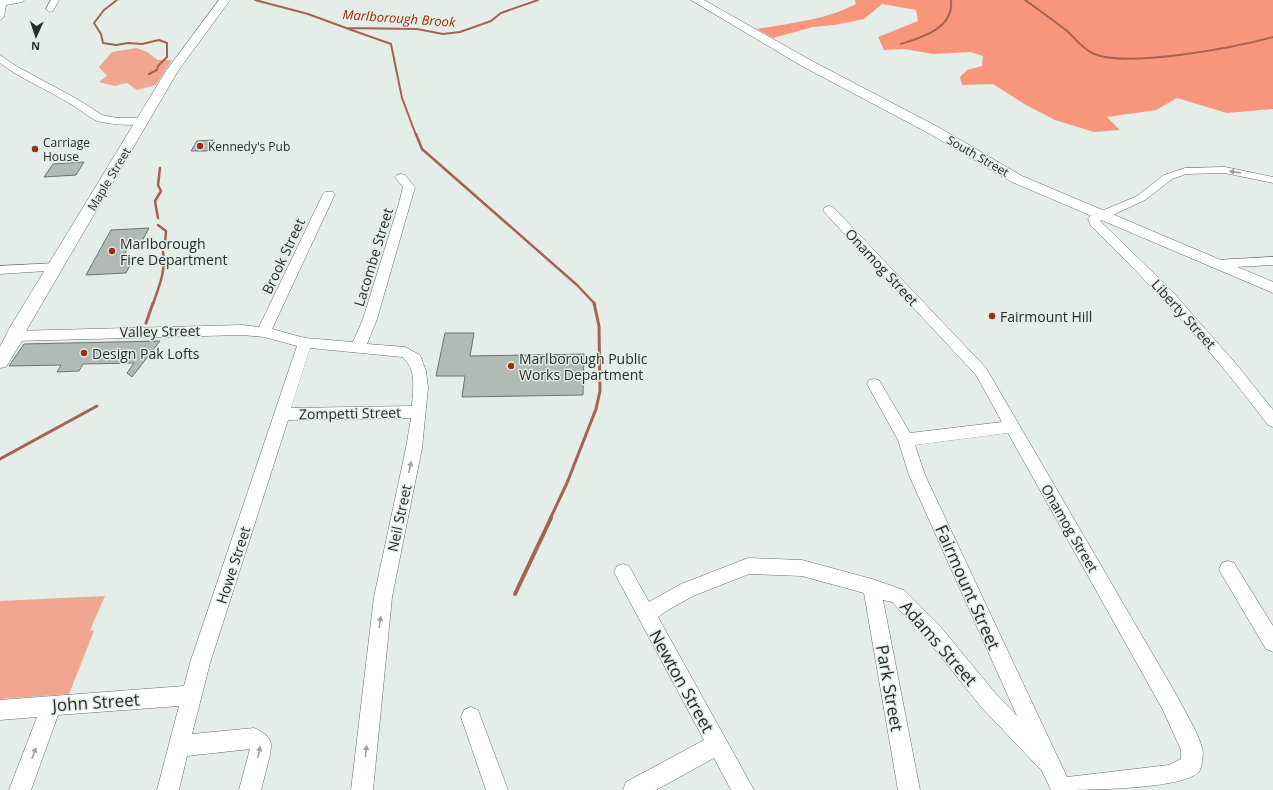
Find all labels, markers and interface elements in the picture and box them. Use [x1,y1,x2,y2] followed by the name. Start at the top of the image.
[342,5,457,31] water label: Marlborough Brook
[16,16,56,56] north arrow
[31,39,40,54] text: N
[944,131,1012,181] street label: South Street
[43,134,90,165] place label: Carriage House
[208,138,290,155] place label: Kennedy's Pub
[195,141,205,151] marker: Kennedy's Pub
[30,144,40,154] marker: Carriage House
[83,144,135,214] street label: Maple Street
[1229,169,1241,175] one-way arrow
[349,205,397,309] street label: Lacombe Street
[257,215,309,297] street label: Brook Street
[841,224,923,310] street label: Onamog Street
[120,234,227,269] place label: Marlborough Fire Department
[107,246,117,256] marker: Marlborough Fire Department
[1148,275,1220,353] street label: Liberty Street
[1000,307,1092,326] place label: Fairmount Hill
[987,311,997,321] marker: Fairmount Hill
[119,321,201,341] street label: Valley Street
[92,344,200,363] place label: Design Pak Lofts
[79,348,89,358] marker: Design Pak Lofts
[519,349,648,384] place label: Marlborough Public Works Department
[506,361,516,371] marker: Marlborough Public Works Department
[299,403,401,423] street label: Zompetti Street
[407,461,413,473] one-way arrow
[1037,480,1103,576] street label: Onamog Street
[383,483,415,553] street label: Neil Street
[930,521,1006,653] street label: Fairmount Street
[212,524,254,606] street label: Howe Street
[895,595,983,691] street label: Adams Street
[377,616,383,628] one-way arrow
[644,626,720,736] street label: Newton Street
[871,643,909,733] street label: Park Street
[50,687,140,717] street label: John Street
[363,745,369,757] one-way arrow
[256,746,262,758] one-way arrow
[31,747,37,759] one-way arrow

